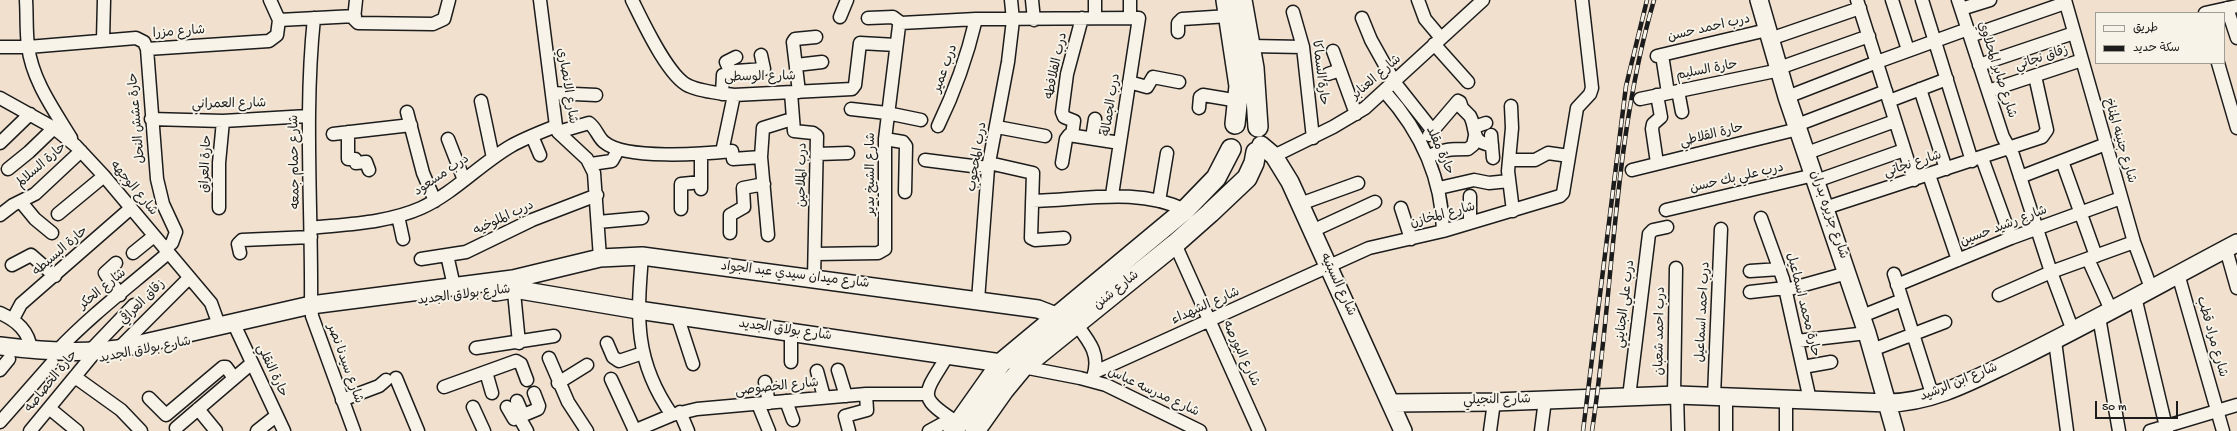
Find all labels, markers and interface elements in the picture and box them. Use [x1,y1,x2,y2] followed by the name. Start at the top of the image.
[1666,12,1752,46] street label: درب احمد حسن
[2095,12,2225,64] legend
[1973,20,2019,120] street label: شارع صابر المحلاوي
[2133,22,2158,36] text: طريق
[152,23,206,43] street label: شارع مزرا
[1042,31,1072,101] street label: درب الفلافطه
[1307,40,1331,106] street label: حارة السماكا
[2133,42,2180,56] text: سكة حديد
[930,43,962,95] street label: درب عمير
[2013,43,2071,75] street label: زقاق نجاتي
[552,47,580,125] street label: شارع الانصاري
[1349,52,1405,104] street label: شارع العنابر
[1675,57,1739,85] street label: حارة السليم
[724,70,796,86] street label: شارع الوسطى
[126,72,150,164] street label: حارة عشش النحل
[1099,73,1125,137] street label: درب الجماله
[192,97,266,113] street label: شارع العمراني
[2099,97,2139,185] street label: شارع جنينه المناخ
[287,115,305,209] street label: شارع حمام جمعه
[965,121,991,193] street label: درب المحجوب
[1679,121,1745,151] street label: حارة القلاطي
[1422,125,1456,177] street label: حارة مقلد
[864,132,880,216] street label: شارع الشيخ بدير
[198,135,216,193] street label: حارة العراق
[14,140,70,192] street label: حارة السلالم
[795,143,811,207] street label: درب الملاحين
[1882,148,1944,182] street label: شارع نجاتي
[411,152,473,200] street label: درب مسعود
[106,159,160,219] street label: شارع الوجهه
[1689,161,1785,197] street label: درب علي بك حسن
[1806,169,1850,261] street label: شارع جزيره بدران
[471,198,537,240] street label: درب الملوخيه
[1409,200,1477,232] street label: شارع المخازن
[1958,203,2050,251] street label: شارع رشيد حسين
[30,224,92,280] street label: حارة البسيطه
[1316,251,1358,319] street label: شارع السبتيه
[1782,251,1822,359] street label: حارة محمد اسماعيل
[720,259,870,293] street label: شارع ميدان سيدي عبد الجواد
[1613,259,1639,349] street label: درب علي الجنايني
[1694,261,1714,363] street label: درب احمد اسماعيل
[76,266,130,314] street label: شارع الحكر
[1091,268,1143,314] street label: شارع شنن
[117,277,169,329] street label: زقاق العراقي
[417,283,511,309] street label: شارع بولاق الجديد
[1170,285,1242,329] street label: شارع الشهداء
[1652,286,1670,376] street label: درب احمد شعبان
[2192,295,2230,379] street label: شارع مراد قطب
[737,317,833,345] street label: شارع بولاق الجديد
[1218,319,1262,389] street label: شارع البورصه
[322,322,366,406] street label: شارع سيدنا نصر
[97,334,193,368] street label: شارع بولاق الجديد
[252,342,290,400] street label: حارة النقلي
[22,348,82,416] street label: حارة الخصاصه
[1918,360,2000,406] street label: شارع ابن الرشيد
[1105,365,1201,421] street label: شارع مدرسه عباس
[734,376,820,400] street label: شارع الخصوصى
[1463,393,1531,409] street label: شارع النجيلي
[2097,393,2180,419] scale bar
[2102,401,2127,415] text: 50 m

